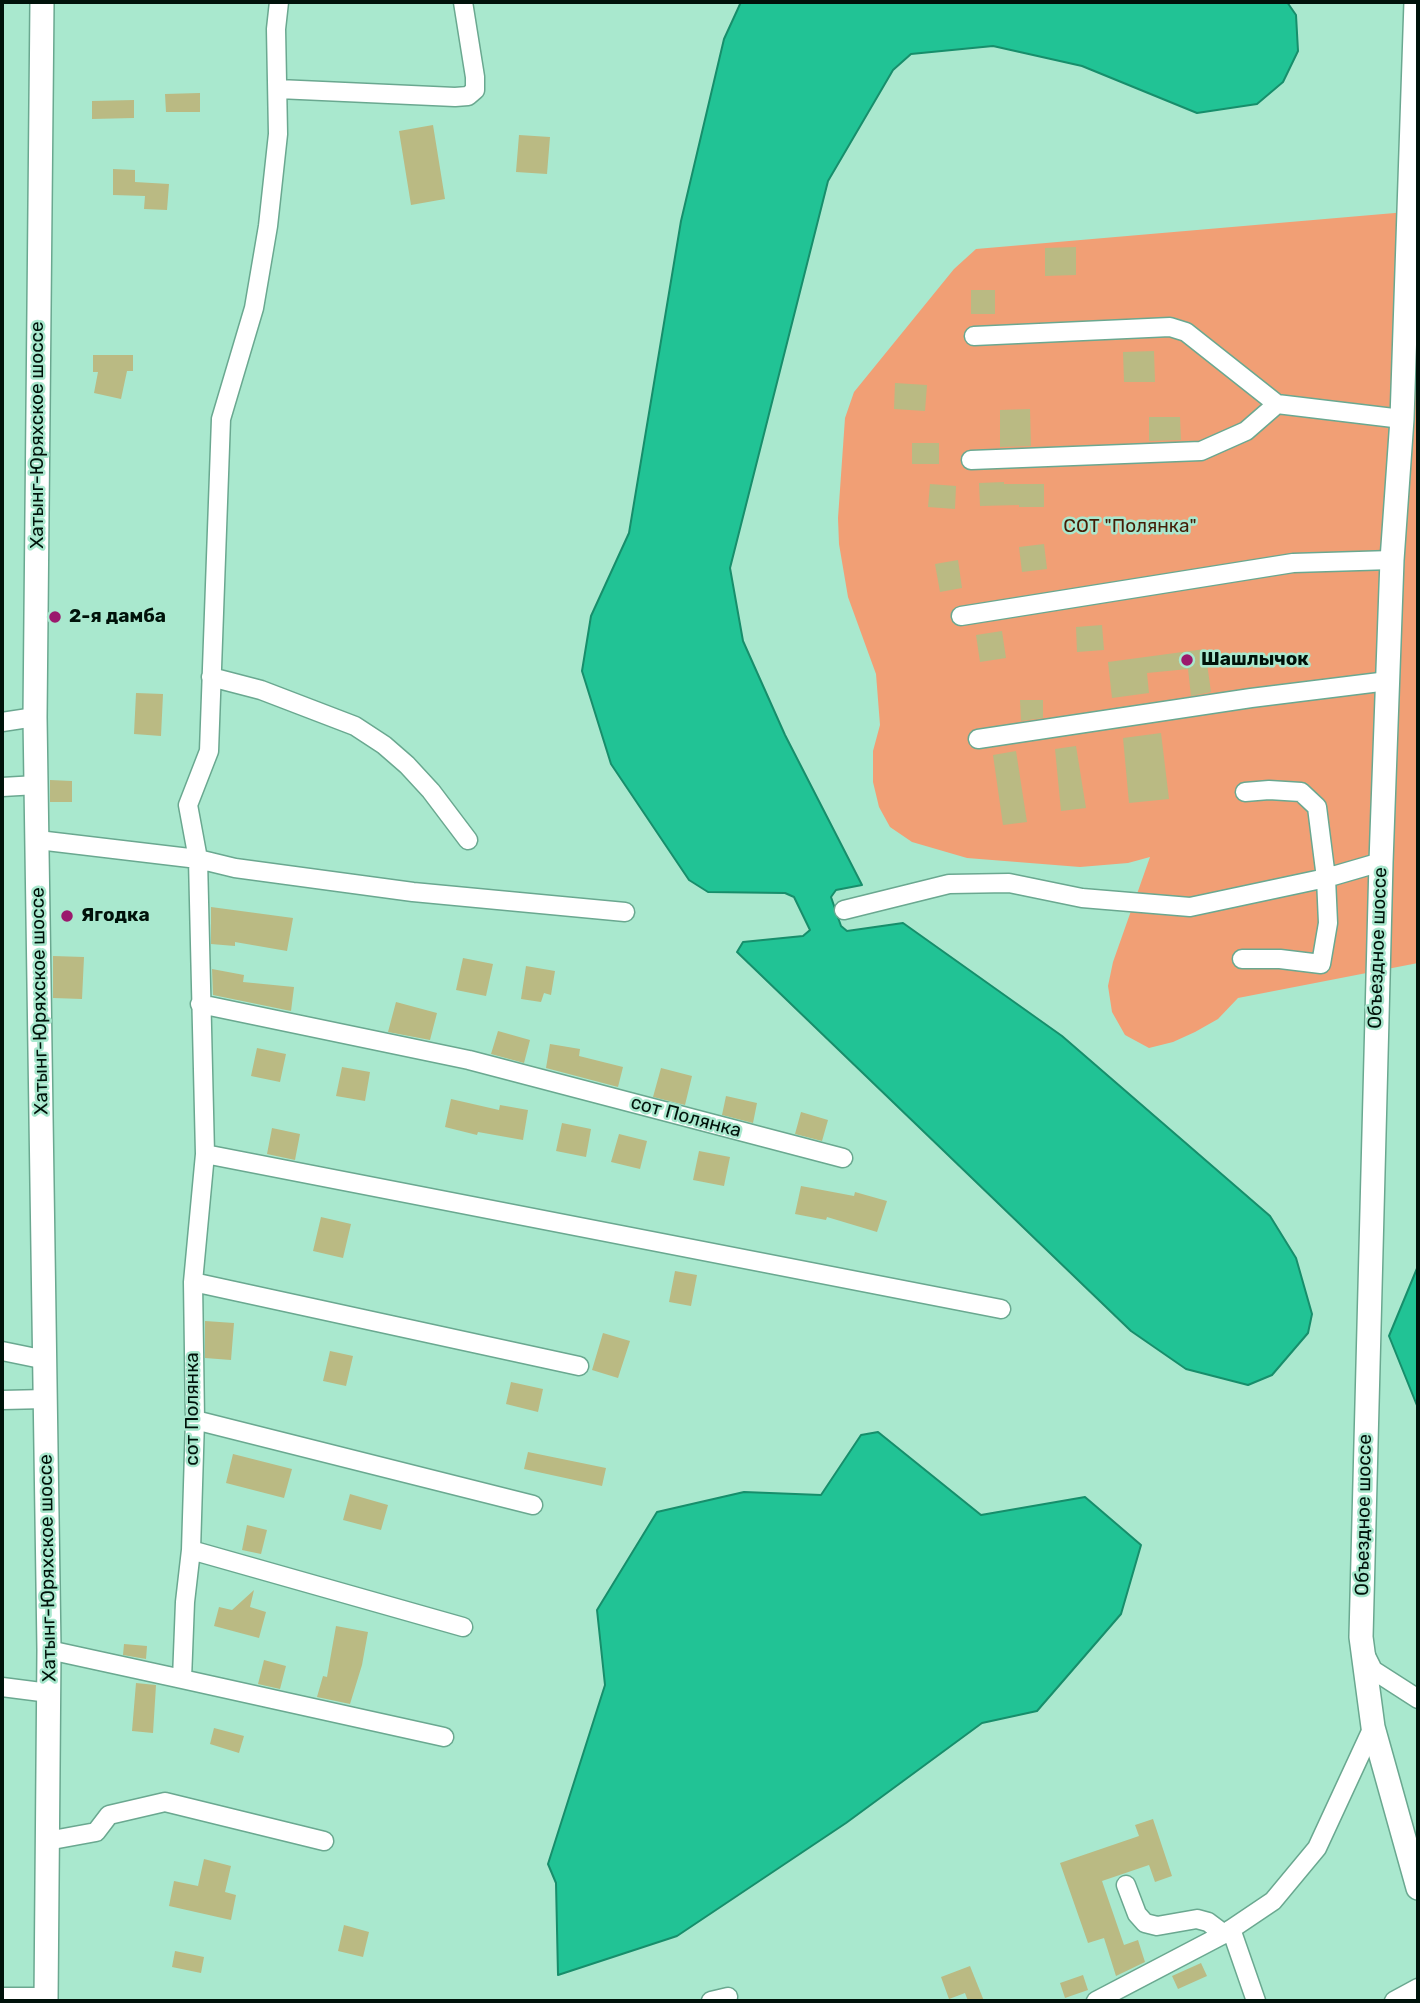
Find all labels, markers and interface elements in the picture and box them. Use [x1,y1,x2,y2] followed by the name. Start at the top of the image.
[27,321,49,549] street label: Хатынг-Юряхское шоссе
[1063,516,1197,538] park label: СОТ "Полянка"
[69,606,166,628] place label: 2-я дамба
[47,609,63,625] marker: 2-я дамба
[1201,649,1309,671] place label: Шашлычок
[1179,652,1195,668] marker: Шашлычок
[1364,867,1392,1029] street label: Объездное шоссе
[27,887,53,1115] street label: Хатынг-Юряхское шоссе
[81,905,150,927] place label: Ягодка
[59,908,75,924] marker: Ягодка
[628,1091,744,1143] street label: сот Полянка
[182,1352,204,1466] street label: сот Полянка
[1351,1434,1377,1596] street label: Объездное шоссе
[35,1454,61,1682] street label: Хатынг-Юряхское шоссе

